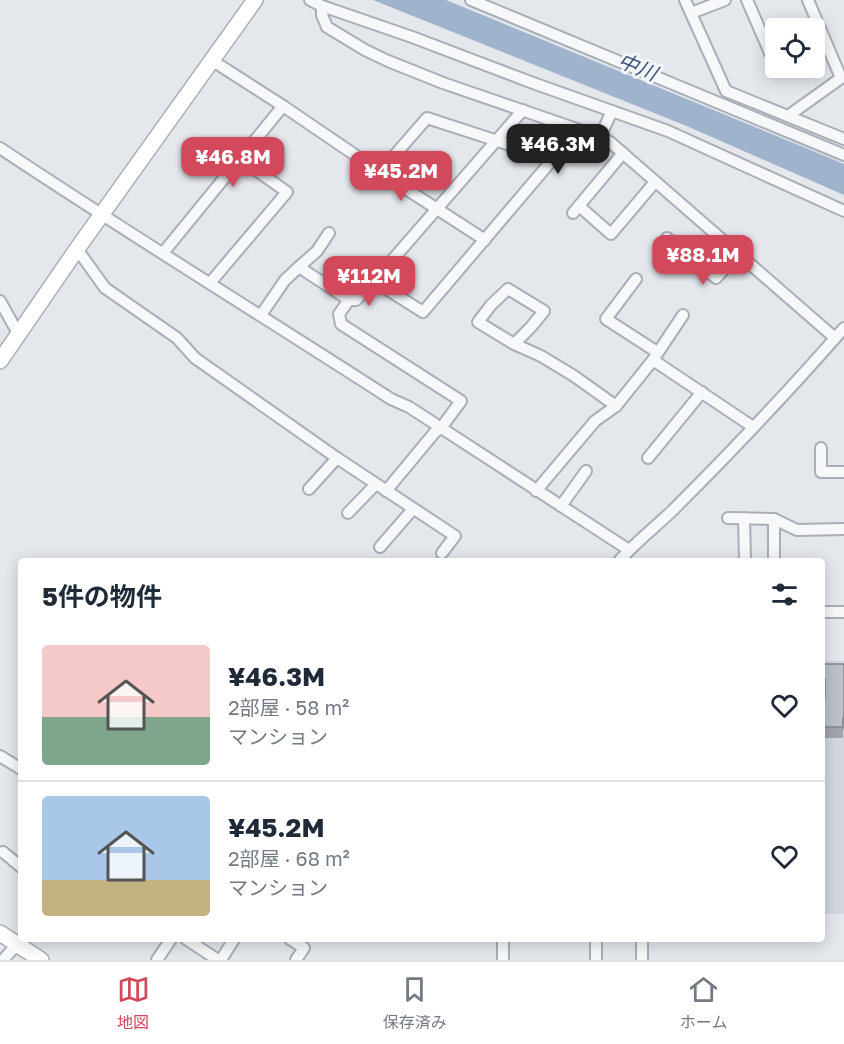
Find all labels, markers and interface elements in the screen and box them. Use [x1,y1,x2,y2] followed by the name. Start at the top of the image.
[765,18,825,78] map controls
[765,18,825,78] button: locate
[615,47,663,85] water label: 中川
[509,124,607,175] pin: ¥46.3M
[521,131,595,155] text: ¥46.3M
[184,137,282,188] pin: ¥46.8M
[195,144,271,168] text: ¥46.8M
[352,151,450,202] pin: ¥45.2M
[364,158,438,182] text: ¥45.2M
[654,235,752,286] pin: ¥88.1M
[666,242,740,266] text: ¥88.1M
[327,256,411,307] pin: ¥112M
[337,263,401,287] text: ¥112M
[768,578,801,611] icon: filters
[42,581,162,612] text: 5件の物件
[228,661,325,692] text: ¥46.3M
[90,669,162,741] icon: home
[768,689,801,722] icon: heart
[228,695,349,719] text: 2部屋 · 58 m²
[228,724,328,748] text: マンション
[228,812,325,843] text: ¥45.2M
[90,820,162,892] icon: home
[768,840,801,873] icon: heart
[228,846,350,870] text: 2部屋 · 68 m²
[228,875,328,899] text: マンション
[117,973,150,1033] tab: 地図
[383,973,447,1033] tab: 保存済み
[680,973,727,1033] tab: ホーム

